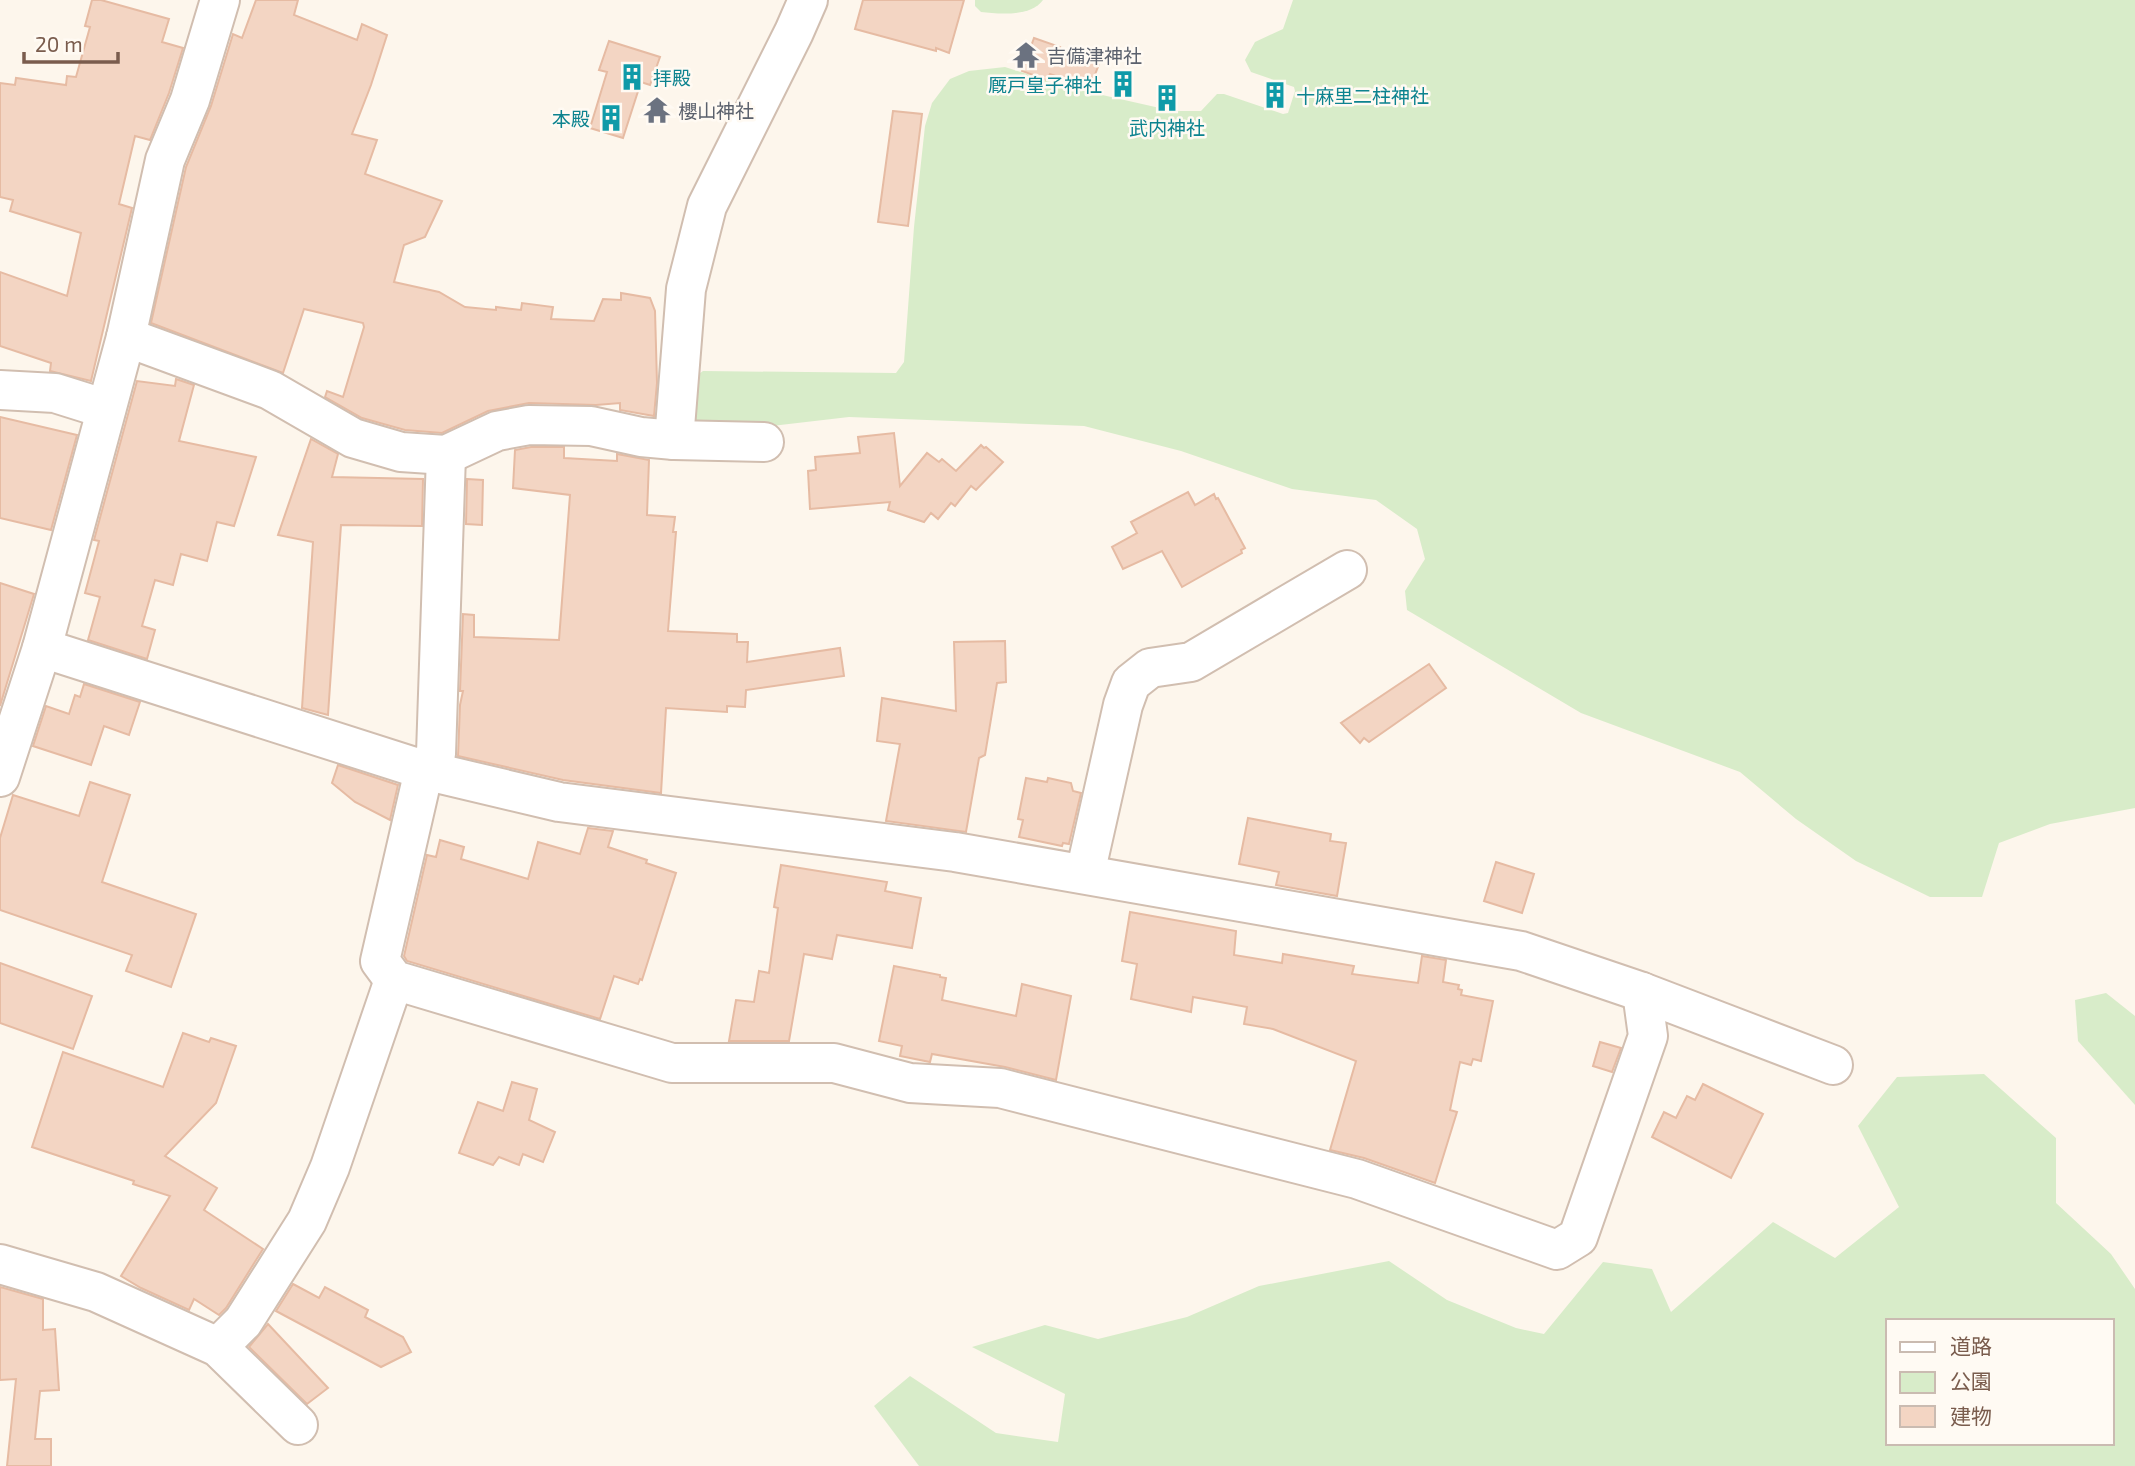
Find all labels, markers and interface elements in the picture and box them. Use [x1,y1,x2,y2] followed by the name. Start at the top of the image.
[24,21,119,65] scale bar
[35,31,83,56] text: 20 m
[1011,40,1041,70] temple icon: 吉備津神社
[1047,44,1142,67] place label: 吉備津神社
[617,62,647,92] building icon: 拝殿
[653,66,691,89] place label: 拝殿
[1108,69,1138,99] building icon: 厩戸皇子神社
[988,73,1102,96] place label: 厩戸皇子神社
[1260,80,1290,110] building icon: 十麻里二柱神社
[1152,83,1182,113] building icon: 武内神社
[1296,84,1429,107] place label: 十麻里二柱神社
[642,95,672,125] temple icon: 櫻山神社
[678,99,754,122] place label: 櫻山神社
[596,103,626,133] building icon: 本殿
[552,107,590,130] place label: 本殿
[1129,116,1205,139] place label: 武内神社
[1886,1319,2114,1445] legend
[1950,1333,1992,1358] text: 道路
[1950,1368,1992,1393] text: 公園
[1950,1403,1992,1428] text: 建物

